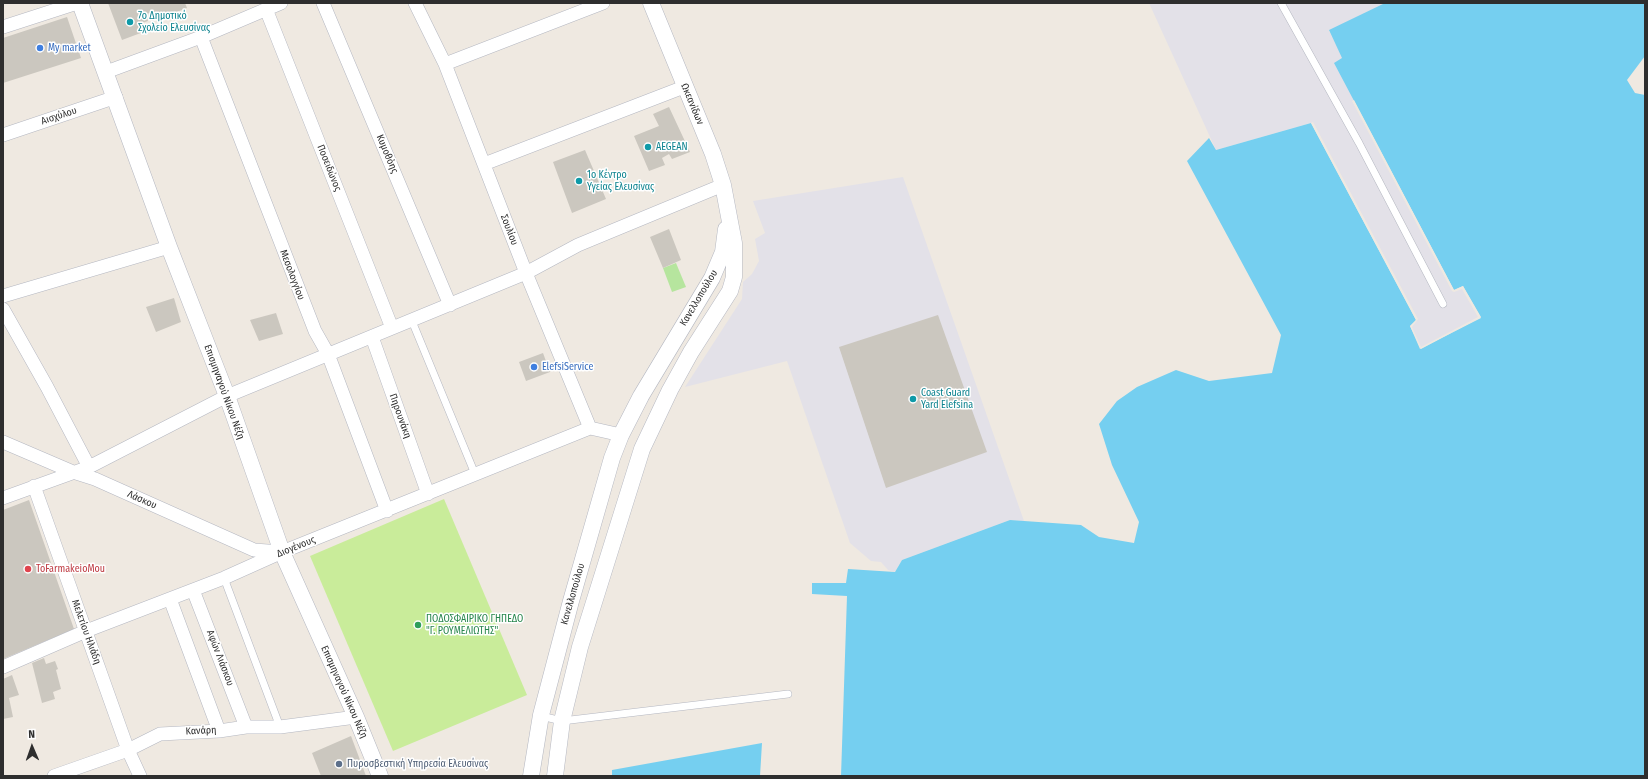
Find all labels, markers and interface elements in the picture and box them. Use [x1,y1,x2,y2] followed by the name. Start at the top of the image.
[138,10,210,34] place label: 7ο Δημοτικό Σχολείο Ελευσίνας
[125,17,135,27] marker: 7ο Δημοτικό Σχολείο Ελευσίνας
[48,42,91,54] place label: My market
[35,43,45,53] marker: My market
[678,82,706,126] street label: Ωκεανίδων
[40,105,78,127] street label: Αισχύλου
[374,133,400,175] street label: Κυμοθόης
[656,141,688,153] place label: AEGEAN
[643,142,653,152] marker: AEGEAN
[314,143,344,193] street label: Ποσειδώνος
[587,169,654,192] place label: 1ο Κέντρο Υγείας Ελευσίνας
[574,176,584,186] marker: 1ο Κέντρο Υγείας Ελευσίνας
[498,213,520,247] street label: Σουλίου
[277,248,307,302] street label: Μεσολογγίου
[678,268,720,328] street label: Κανελλοπούλου
[201,343,247,441] street label: Επισμηναγού Νίκου Νέζη
[542,361,593,373] place label: ElefsiService
[529,362,539,372] marker: ElefsiService
[921,387,973,410] place label: Coast Guard Yard Elefsina
[386,392,414,440] street label: Πηρουνάκη
[908,394,918,404] marker: Coast Guard Yard Elefsina
[125,488,159,512] street label: Λάσκου
[275,534,317,560] street label: Διογένους
[558,562,588,626] street label: Κανελλοπούλου
[36,563,105,575] place label: ToFarmakeioMou
[23,564,33,574] marker: ToFarmakeioMou
[69,598,103,666] street label: Μελετίου Ηλιάδη
[426,613,523,636] place label: ΠΟΔΟΣΦΑΙΡΙΚΟ ΓΗΠΕΔΟ "Γ. ΡΟΥΜΕΛΙΩΤΗΣ"
[413,620,423,630] marker: ΠΟΔΟΣΦΑΙΡΙΚΟ ΓΗΠΕΔΟ "Γ. ΡΟΥΜΕΛΙΩΤΗΣ"
[204,628,236,688] street label: Αφών Λιάσκου
[318,644,370,740] street label: Επισμηναγού Νίκου Νέζη
[185,724,217,738] street label: Κανάρη
[12,727,52,767] north arrow
[28,728,35,741] text: N
[347,758,488,770] place label: Πυροσβεστική Υπηρεσία Ελευσίνας
[334,759,344,769] marker: Πυροσβεστική Υπηρεσία Ελευσίνας

